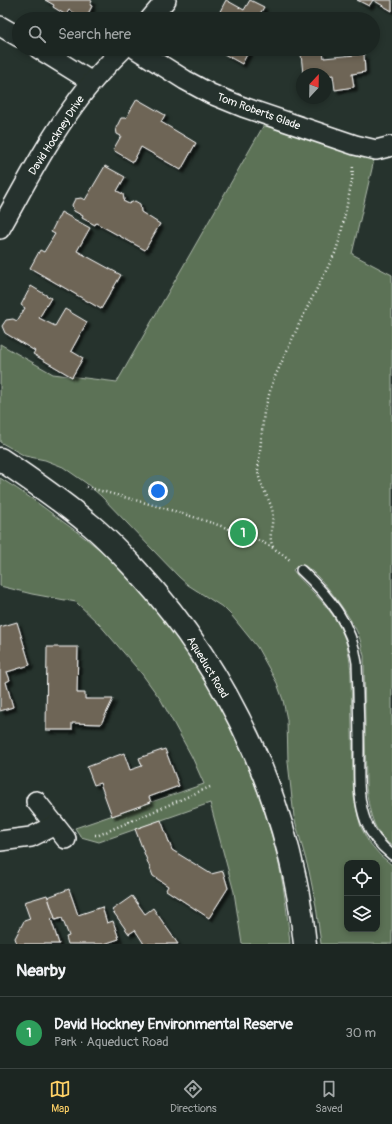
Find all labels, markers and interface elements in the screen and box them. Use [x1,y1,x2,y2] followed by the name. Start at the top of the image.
[12,12,380,56] search box
[26,23,48,45] icon: search
[58,25,131,44] text: Search here
[296,68,332,104] north arrow
[215,90,303,133] street label: Tom Roberts Glade
[26,93,87,177] street label: David Hockney Drive
[148,481,168,501] your location
[230,518,256,548] pin: 1
[184,634,231,700] street label: Aqueduct Road
[344,860,380,932] map controls
[344,860,380,896] button: locate
[344,896,380,932] button: layers
[16,960,65,981] text: Nearby
[54,1015,293,1034] text: David Hockney Environmental Reserve
[26,1025,32,1041] text: 1
[346,1025,376,1041] text: 30 m
[54,1034,169,1050] text: Park · Aqueduct Road
[49,1078,71,1115] tab: Map
[170,1078,217,1115] tab: Directions
[315,1078,343,1115] tab: Saved

